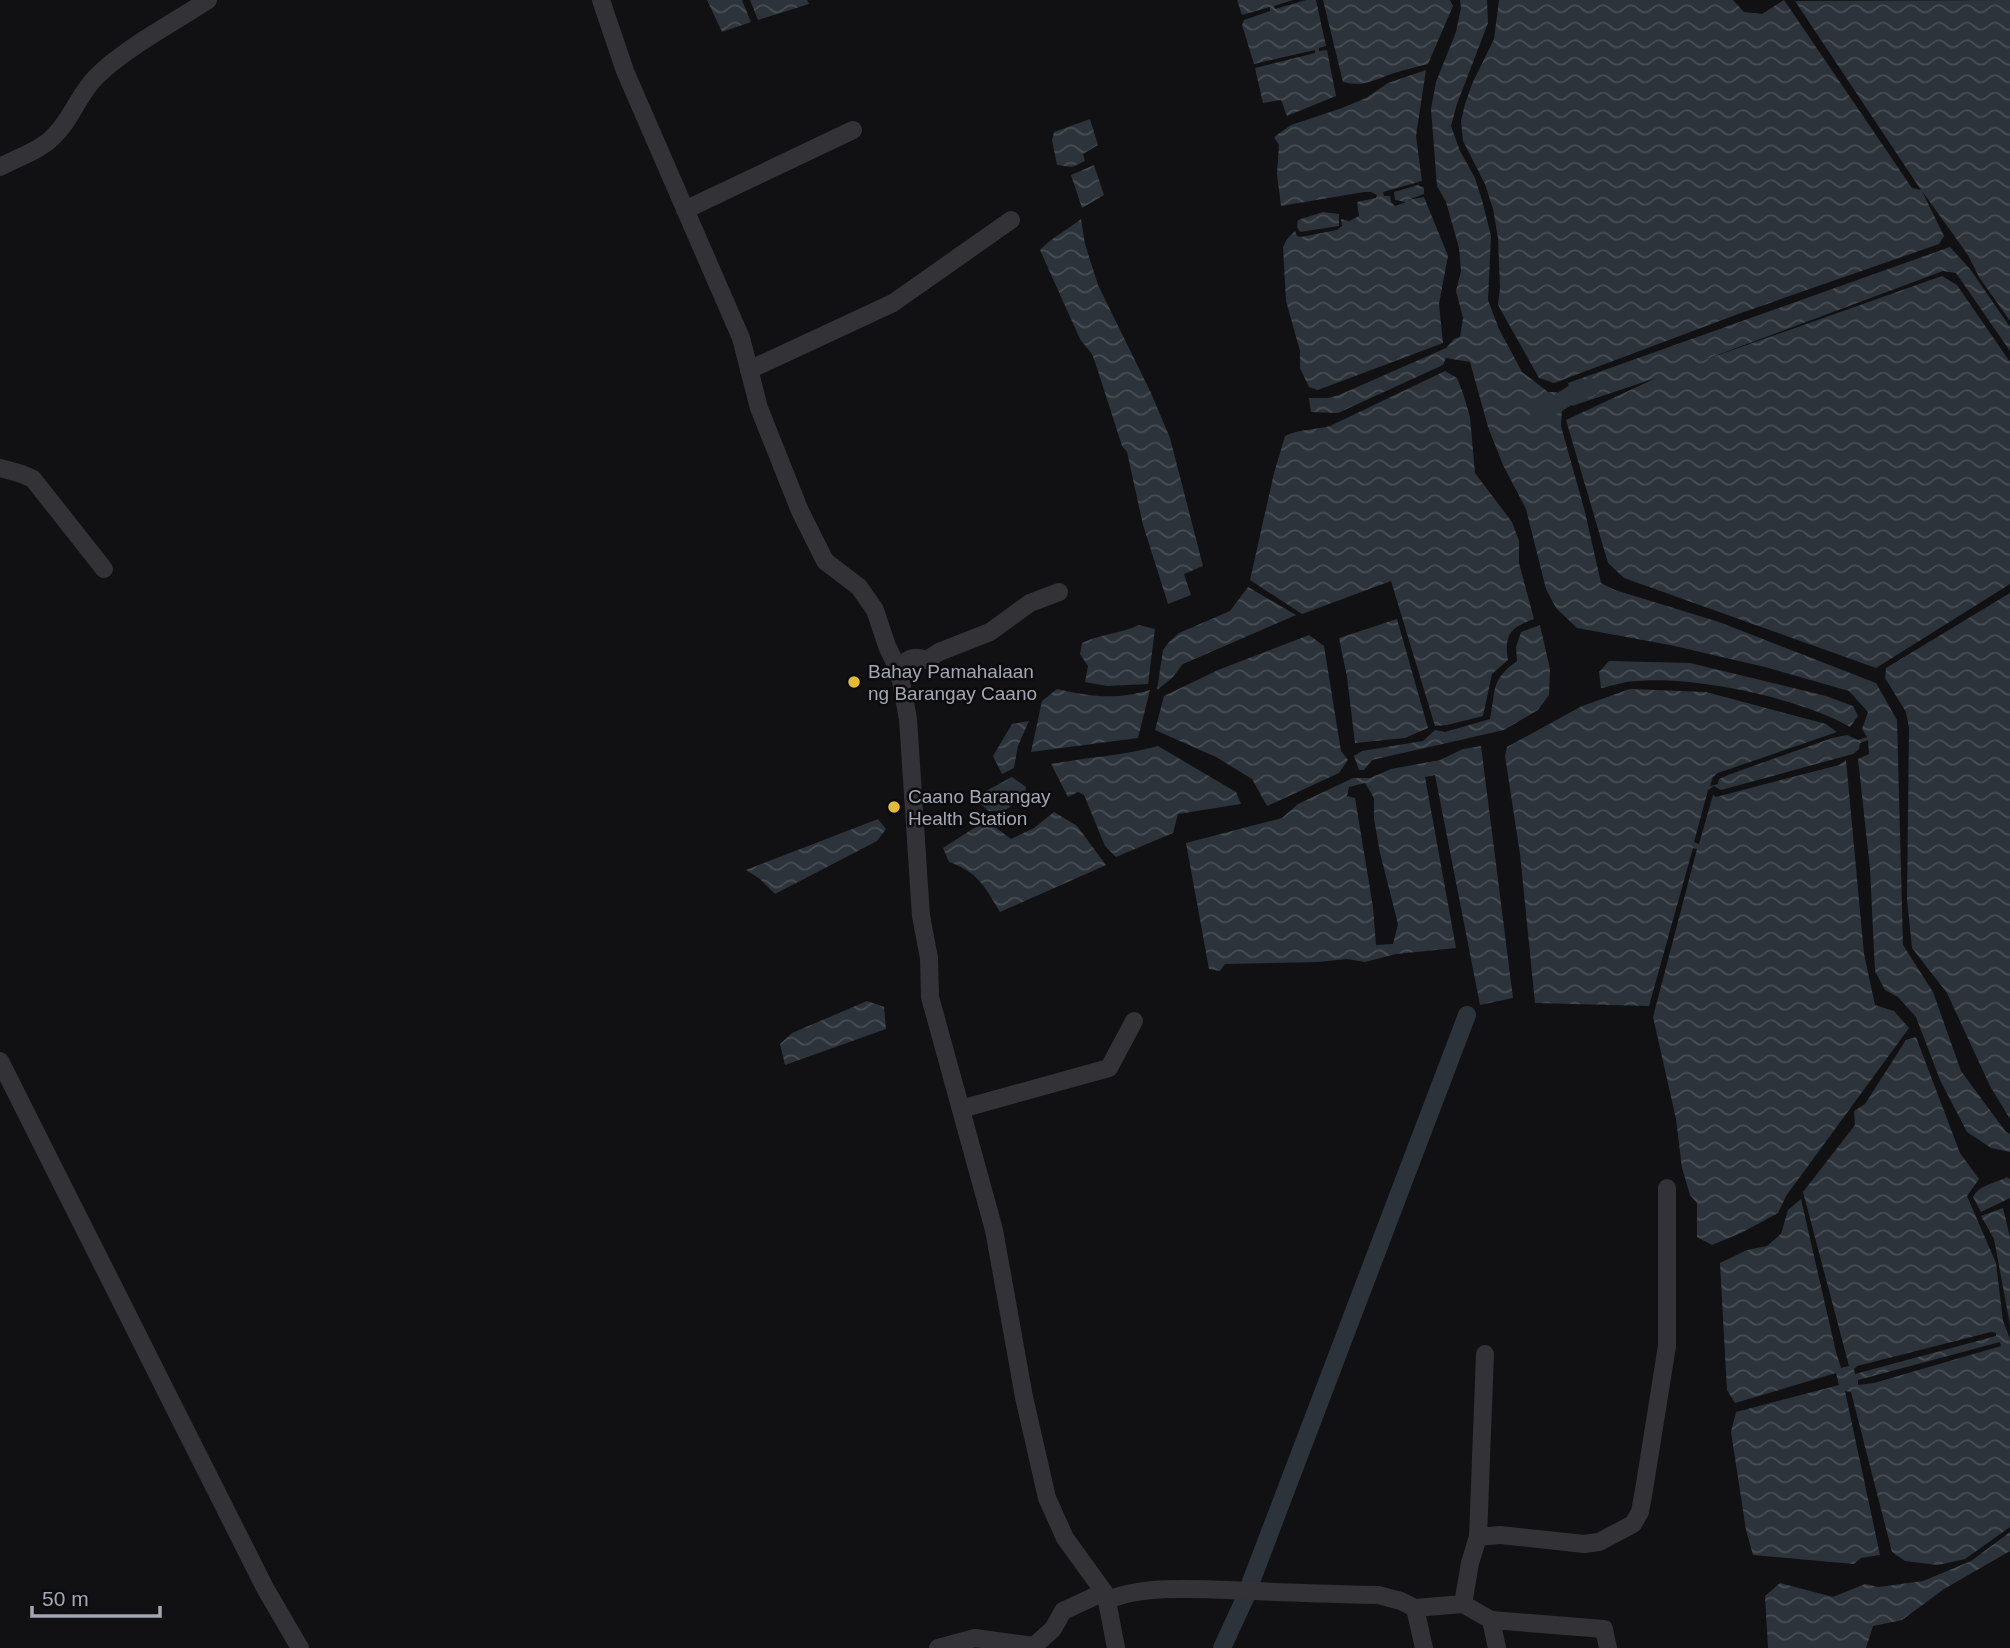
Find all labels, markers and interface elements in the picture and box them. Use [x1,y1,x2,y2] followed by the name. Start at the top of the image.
[868,661,1037,704] place label: Bahay Pamahalaan ng Barangay Caano
[846,674,862,690] marker: Bahay Pamahalaan ng Barangay Caano
[908,786,1051,829] place label: Caano Barangay Health Station
[886,799,902,815] marker: Caano Barangay Health Station
[32,1574,159,1618] scale bar
[42,1587,89,1610] text: 50 m

